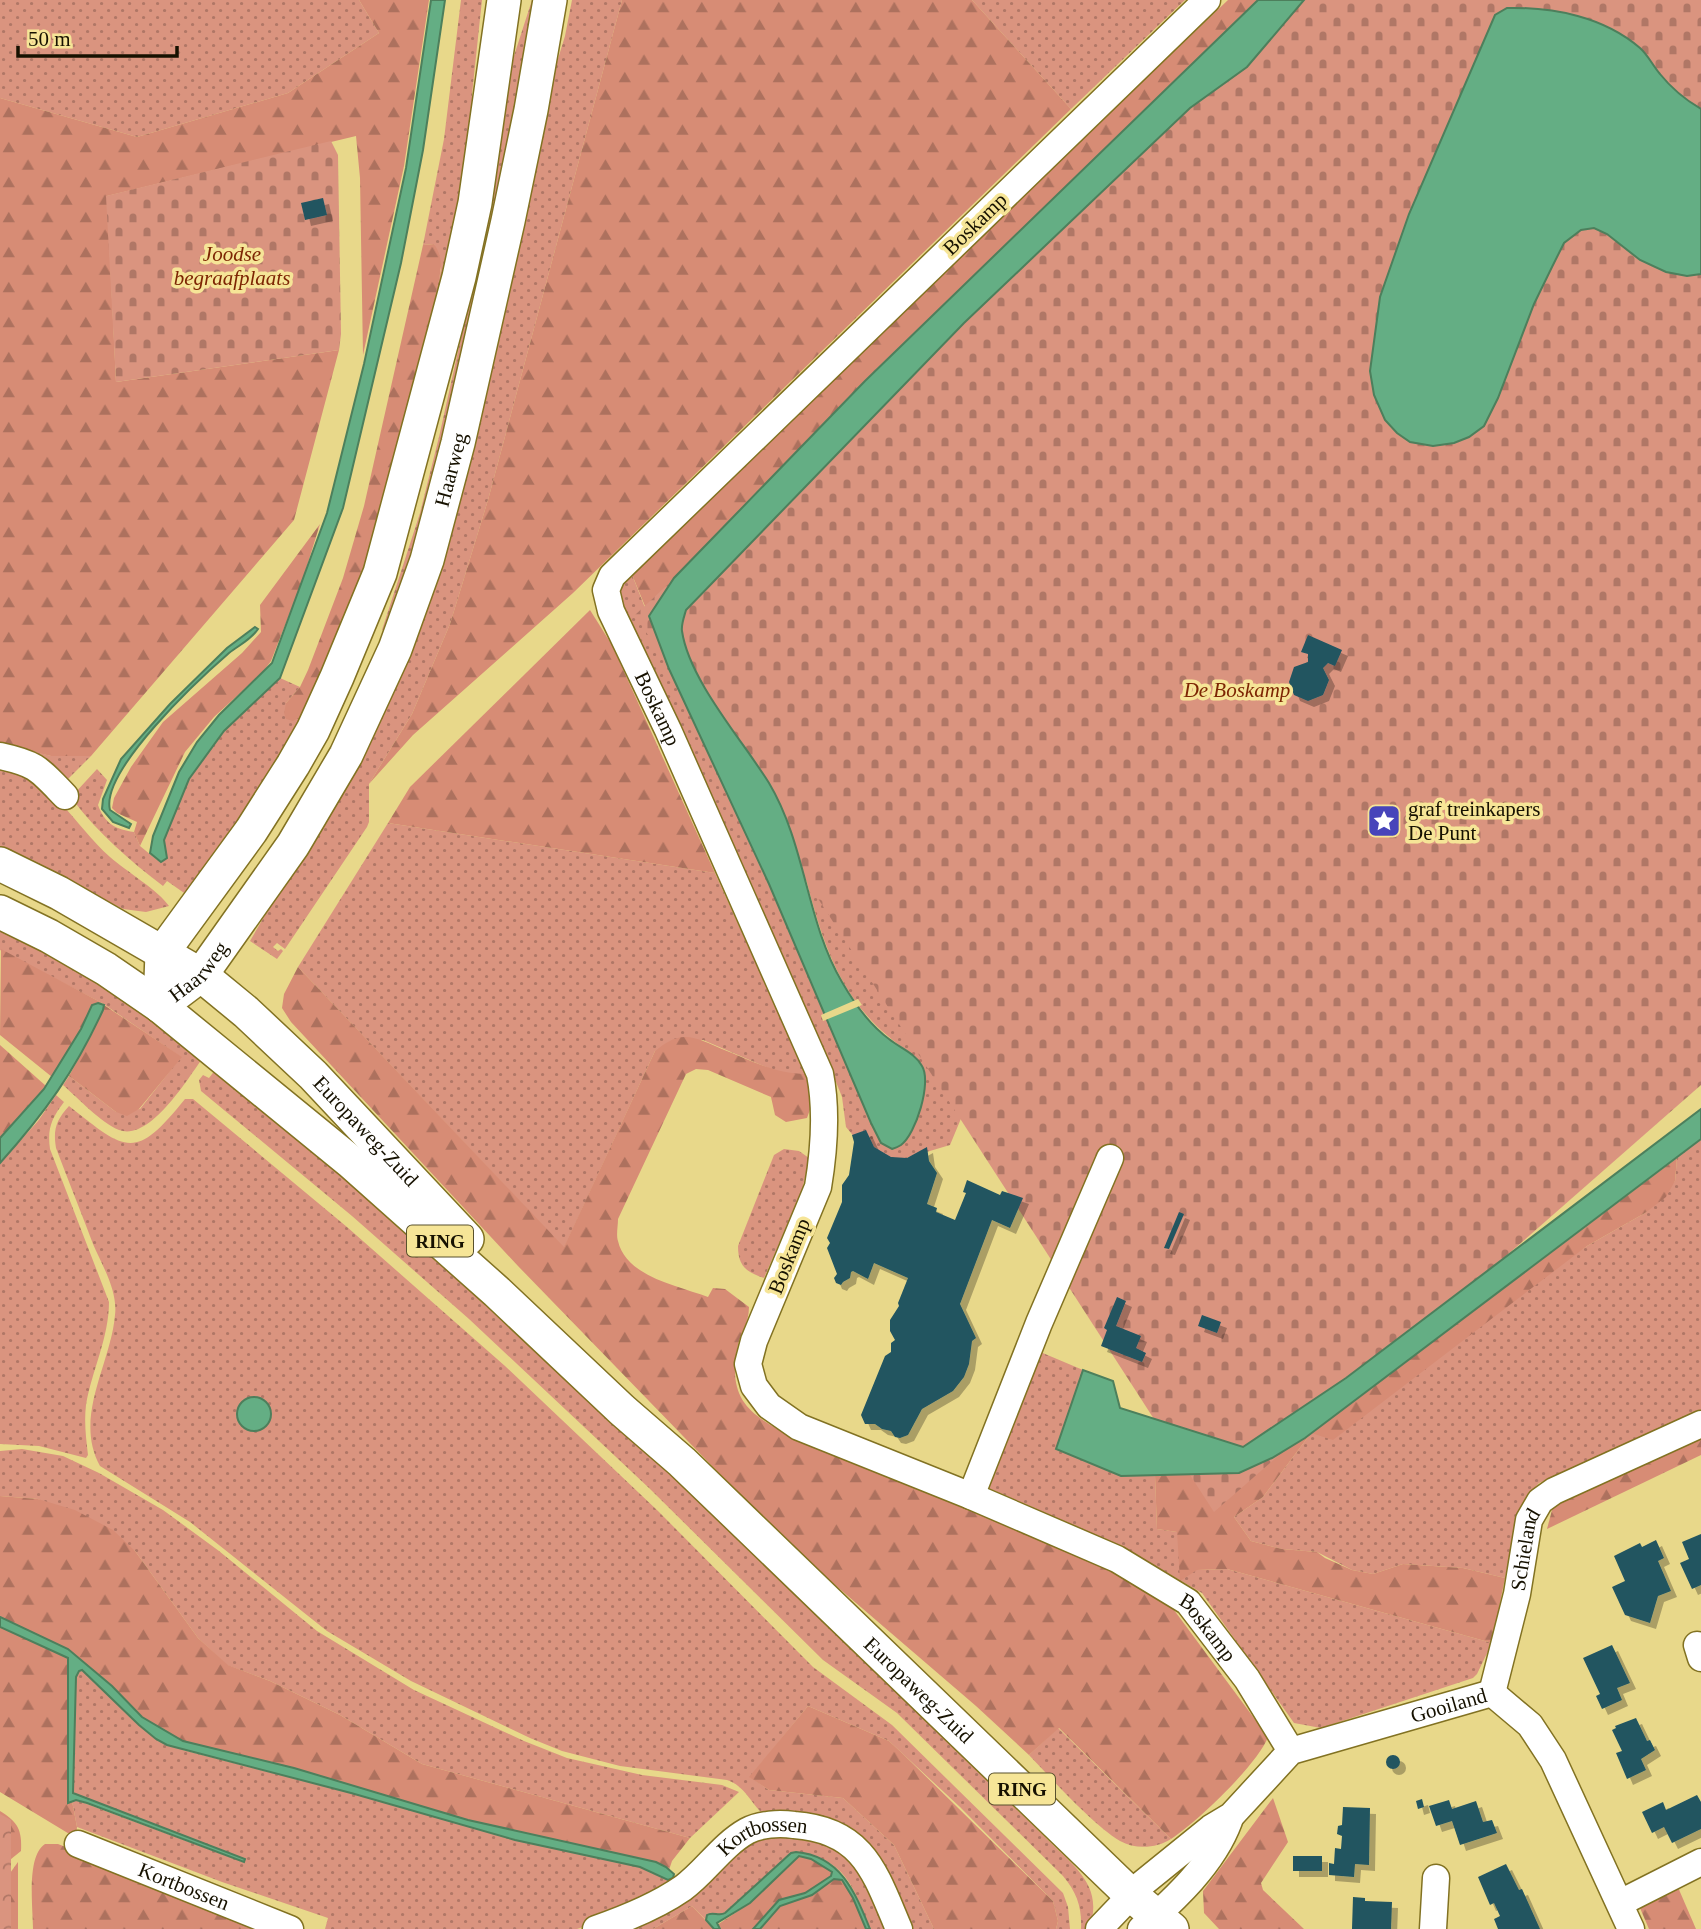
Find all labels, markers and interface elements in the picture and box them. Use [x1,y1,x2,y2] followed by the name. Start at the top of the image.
[18,14,177,58] scale bar
[28,27,71,51] text: 50 m
[938,188,1012,260] street label: Boskamp
[174,242,290,290] park label: Joodse begraafplaats
[430,430,472,509] street label: Haarweg
[630,667,685,749] street label: Boskamp
[1183,678,1290,702] park label: De Boskamp
[1408,797,1540,845] place label: graf treinkapers De Punt
[1365,802,1403,840] place icon: graf treinkapers De Punt
[164,936,233,1007] street label: Haarweg
[308,1071,424,1192] street label: Europaweg-Zuid
[763,1215,815,1297] street label: Boskamp
[407,1226,473,1256] road number: RING
[1506,1504,1545,1593] street label: Schieland
[1175,1588,1241,1666] street label: Boskamp
[859,1632,979,1749] street label: Europaweg-Zuid
[1408,1683,1490,1728] street label: Gooiland
[989,1774,1055,1804] road number: RING
[712,1812,809,1861] street label: Kortbossen
[135,1857,233,1916] street label: Kortbossen

